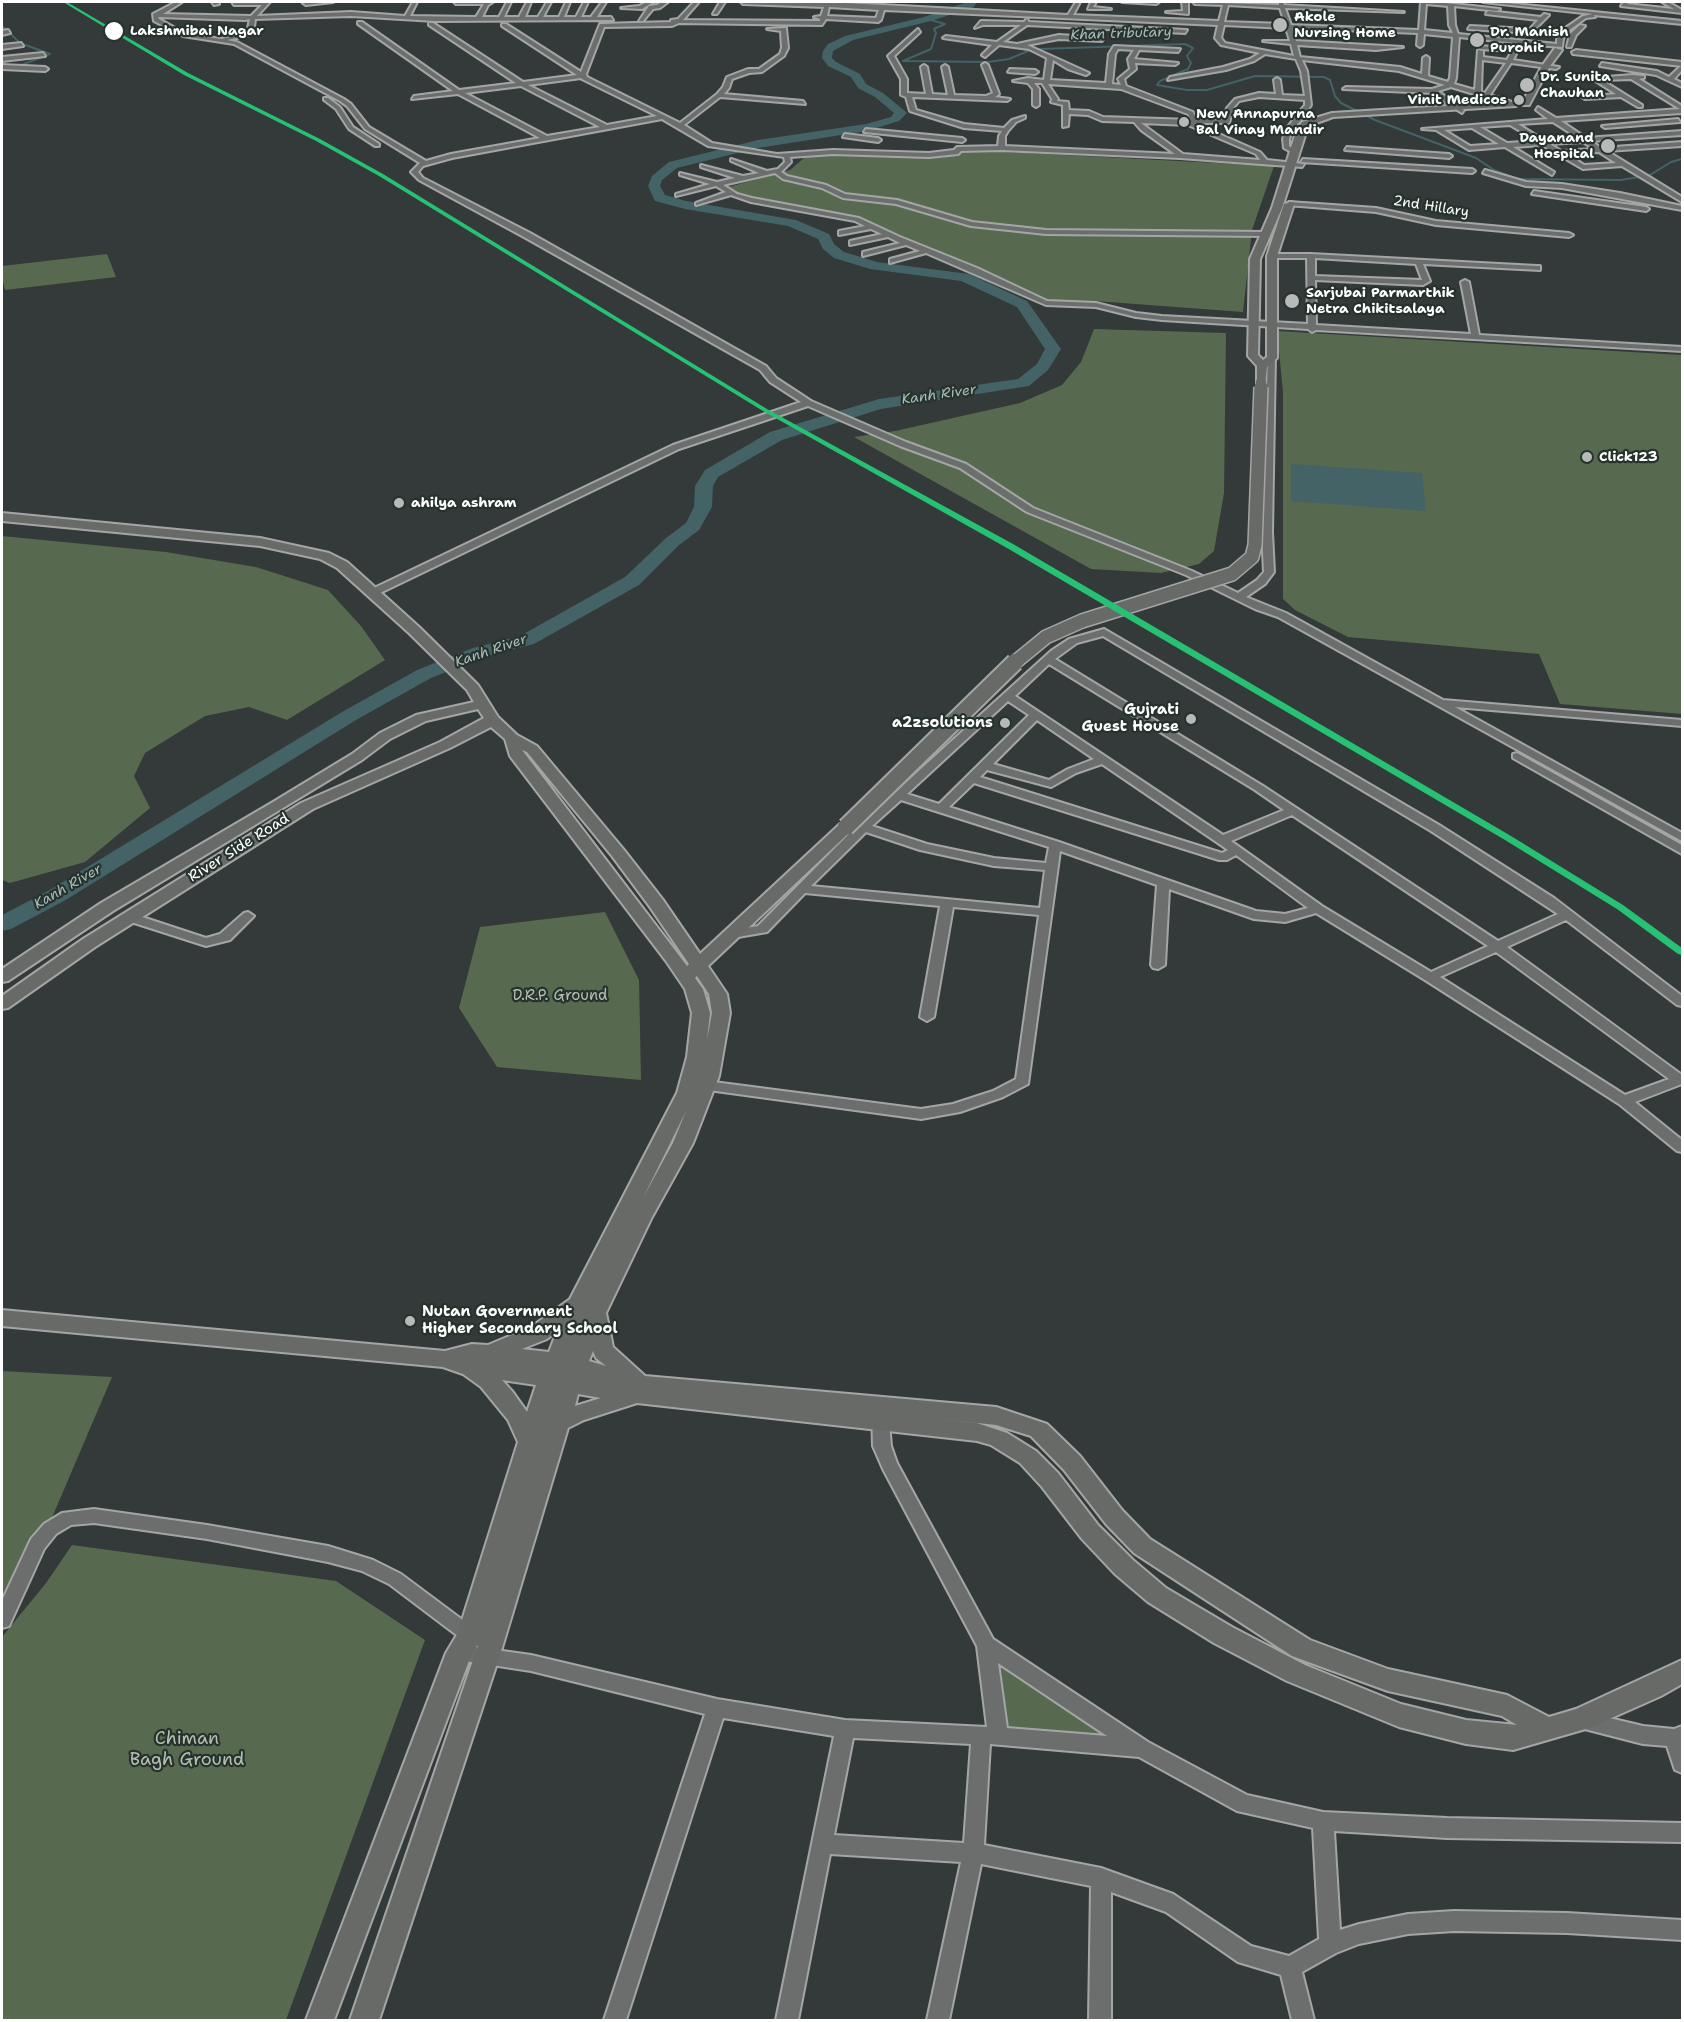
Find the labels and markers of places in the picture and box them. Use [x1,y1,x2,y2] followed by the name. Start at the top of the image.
[1294,9,1396,42] place label: Akole Nursing Home
[1271,16,1289,34] marker: Akole Nursing Home
[103,20,125,42] marker: Lakshmibai Nagar
[130,23,264,39] place label: Lakshmibai Nagar
[1490,24,1569,56] place label: Dr. Manish Purohit
[1468,31,1486,49] marker: Dr. Manish Purohit
[1540,69,1611,102] place label: Dr. Sunita Chauhan
[1518,76,1536,94] marker: Dr. Sunita Chauhan
[1407,92,1507,108] place label: Vinit Medicos
[1512,93,1526,107] marker: Vinit Medicos
[1196,106,1324,138] place label: New Annapurna Bal Vinay Mandir
[1177,115,1191,129] marker: New Annapurna Bal Vinay Mandir
[1519,130,1594,162] place label: Dayanand Hospital
[1599,137,1617,155] marker: Dayanand Hospital
[1306,285,1455,318] place label: Sarjubai Parmarthik Netra Chikitsalaya
[1283,292,1301,310] marker: Sarjubai Parmarthik Netra Chikitsalaya
[1599,449,1658,465] place label: Click123
[1580,450,1594,464] marker: Click123
[411,495,517,511] place label: ahilya ashram
[392,496,406,510] marker: ahilya ashram
[1081,701,1179,736] place label: Gujrati Guest House
[1184,712,1198,726] marker: Gujrati Guest House
[892,714,993,732] place label: a2zsolutions
[998,716,1012,730] marker: a2zsolutions
[422,1303,618,1338] place label: Nutan Government Higher Secondary School
[403,1314,417,1328] marker: Nutan Government Higher Secondary School

